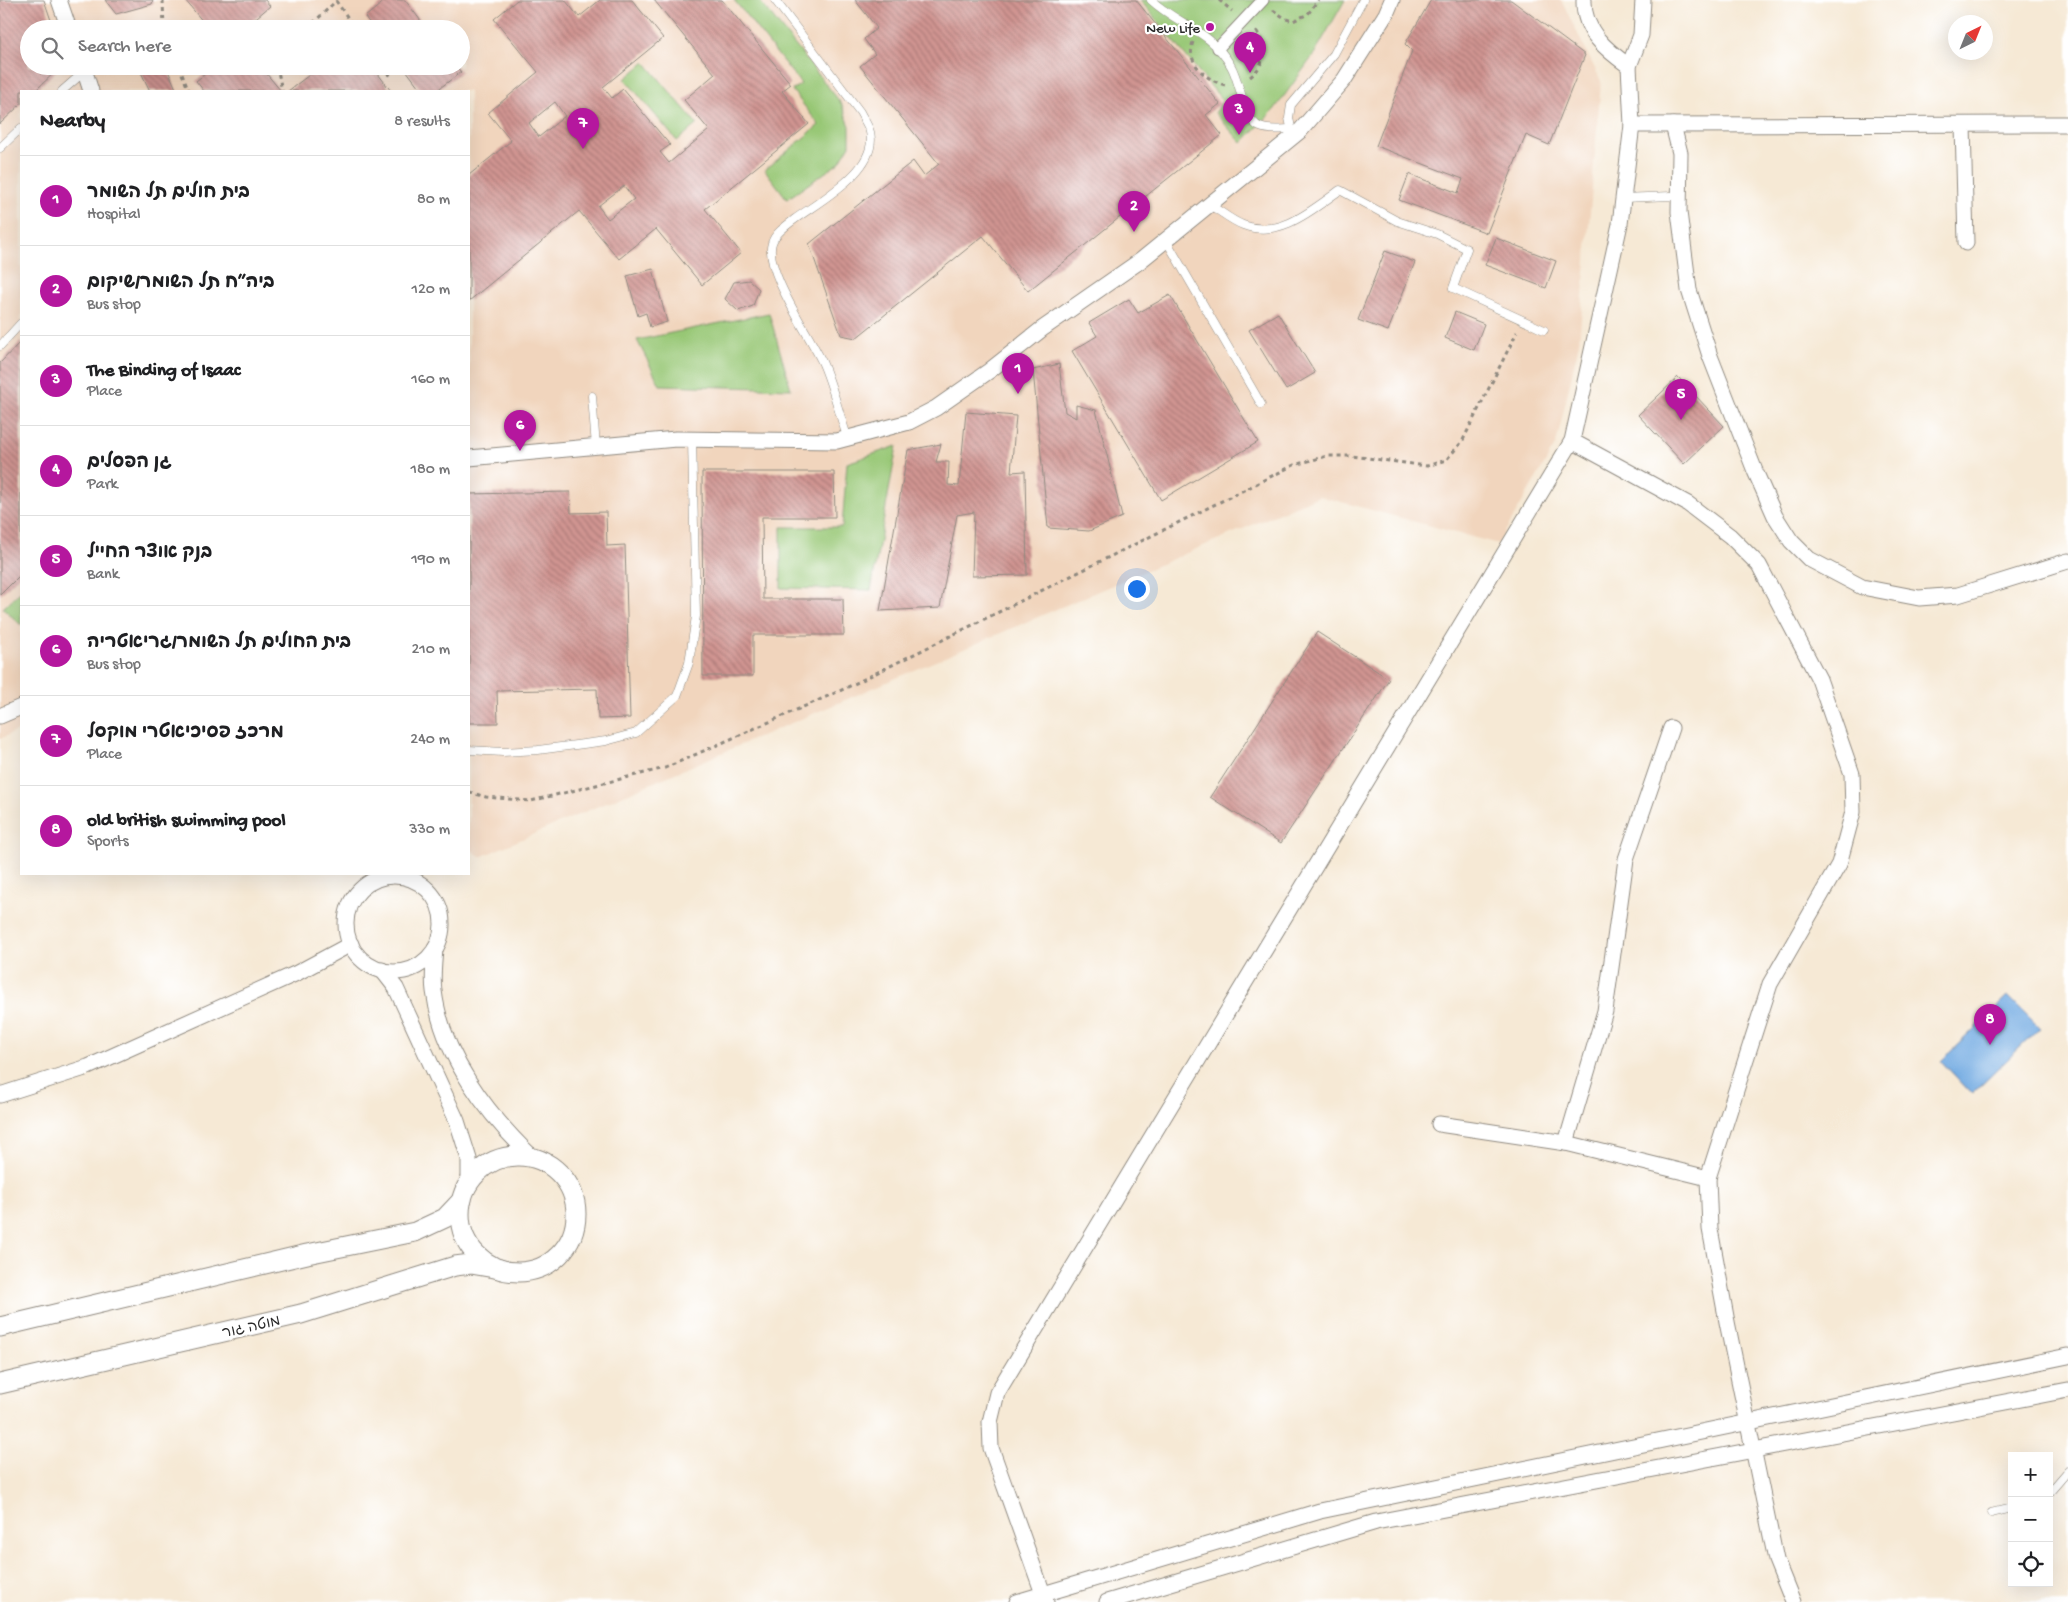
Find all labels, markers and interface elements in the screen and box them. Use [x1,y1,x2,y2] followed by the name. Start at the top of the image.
[1948,15,1993,60] north arrow
[20,20,470,75] search box
[1146,20,1200,38] place label: New Life
[1204,21,1216,33] marker: New Life
[1234,32,1266,73] pin: 4
[38,34,66,62] icon: search
[78,36,172,59] text: Search here
[1223,94,1255,135] pin: 3
[567,108,599,149] pin: 7
[40,110,105,135] text: Nearby
[394,113,450,132] text: 8 results
[87,182,250,205] text: בית חולים תל השומר
[53,191,59,210] text: 1
[417,191,450,210] text: 80 m
[1118,191,1150,232] pin: 2
[87,206,141,225] text: Hospital
[87,272,275,295] text: ביה״ח תל השומר/שיקום
[52,281,60,300] text: 2
[411,281,450,300] text: 120 m
[87,296,141,315] text: Bus stop
[1002,353,1034,394] pin: 1
[87,360,241,383] text: The Binding of Isaac
[52,371,60,390] text: 3
[411,371,450,390] text: 160 m
[1665,379,1697,420] pin: 5
[87,383,122,402] text: Place
[504,410,536,451] pin: 6
[87,452,172,475] text: גן הפסלים
[52,461,60,480] text: 4
[411,461,450,480] text: 180 m
[87,476,118,495] text: Park
[87,542,212,565] text: בנק אוצר החייל
[52,551,60,570] text: 5
[411,551,450,570] text: 190 m
[87,566,119,585] text: Bank
[1124,576,1150,602] your location
[87,632,351,655] text: בית החולים תל השומר/גריאטריה
[52,641,60,660] text: 6
[411,641,450,660] text: 210 m
[87,656,141,675] text: Bus stop
[87,722,284,745] text: מרכז פסיכיאטרי מוקסל
[52,731,60,750] text: 7
[410,731,450,750] text: 240 m
[87,746,122,765] text: Place
[87,810,286,833] text: old british swimming pool
[52,821,60,840] text: 8
[409,821,450,840] text: 330 m
[87,833,129,852] text: Sports
[1974,1004,2006,1045] pin: 8
[221,1313,282,1343] street label: מוטה גור
[2008,1452,2053,1587] map controls
[2008,1452,2053,1497] button: +
[2008,1497,2053,1542] button: −
[2008,1542,2053,1587] button: locate

